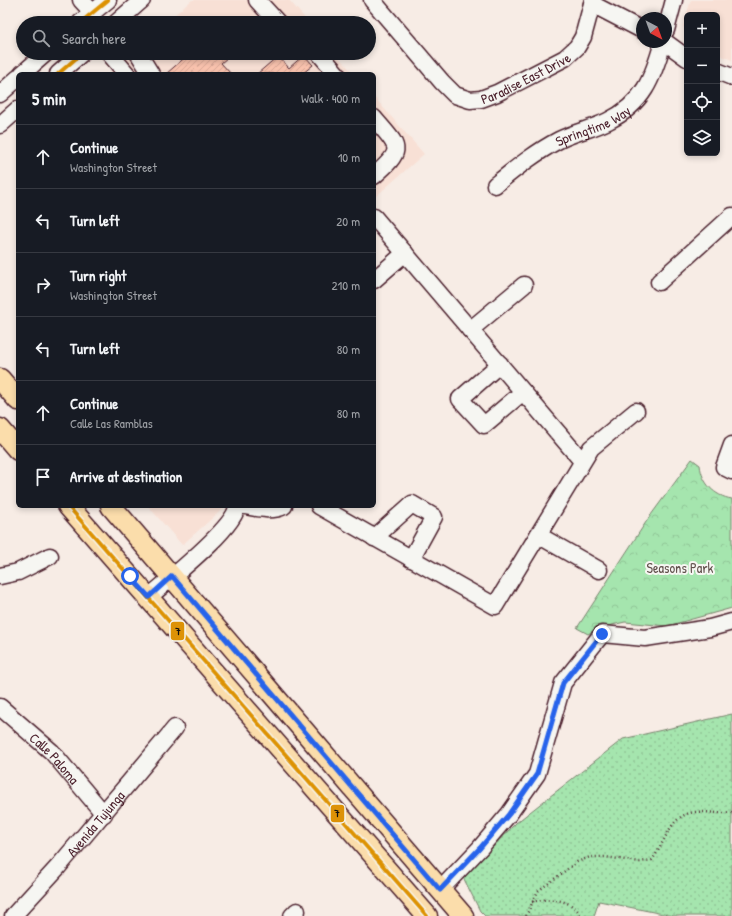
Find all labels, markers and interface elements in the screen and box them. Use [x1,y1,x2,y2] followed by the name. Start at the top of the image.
[636,12,672,48] north arrow
[684,12,720,156] map controls
[684,12,720,48] button: +
[16,16,376,60] search box
[30,27,52,49] icon: search
[62,28,126,49] text: Search here
[478,48,575,108] street label: Paradise East Drive
[684,48,720,84] button: −
[684,84,720,120] button: locate
[32,87,66,110] text: 5 min
[301,89,360,107] text: Walk · 400 m
[552,101,635,150] street label: Springtime Way
[684,120,720,156] button: layers
[70,137,118,158] text: Continue
[32,146,54,168] icon: ahead
[338,148,360,166] text: 10 m
[70,158,157,176] text: Washington Street
[32,210,54,232] icon: left
[70,210,120,231] text: Turn left
[336,212,360,230] text: 20 m
[70,265,126,286] text: Turn right
[32,274,54,296] icon: right
[332,276,360,294] text: 210 m
[70,286,157,304] text: Washington Street
[32,338,54,360] icon: left
[70,338,120,359] text: Turn left
[337,340,360,358] text: 80 m
[70,393,118,414] text: Continue
[32,402,54,424] icon: ahead
[337,404,360,422] text: 80 m
[70,414,153,432] text: Calle Las Ramblas
[32,466,54,488] icon: arrive
[70,466,182,487] text: Arrive at destination
[647,558,714,577] park label: Seasons Park
[121,567,139,585] route start
[170,621,185,641] line badge: 7
[174,624,181,638] text: 7
[593,625,611,643] route end
[26,728,84,788] street label: Calle Paloma
[62,786,129,860] street label: Avenida Tujunga
[330,804,345,823] line badge: 7
[333,806,340,820] text: 7

